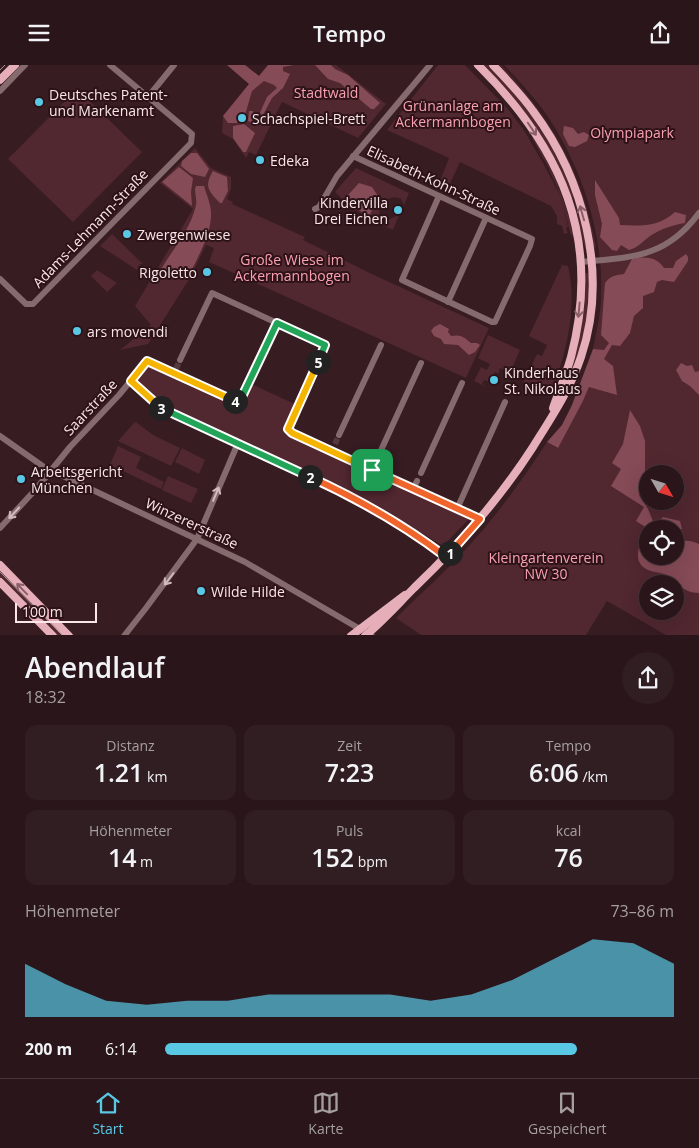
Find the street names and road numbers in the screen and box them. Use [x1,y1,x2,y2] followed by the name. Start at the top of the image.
[364,141,504,219] street label: Elisabeth-Kohn-Straße
[28,164,152,292] street label: Adams-Lehmann-Straße
[59,375,121,439] street label: Saarstraße
[142,493,242,553] street label: Winzererstraße

